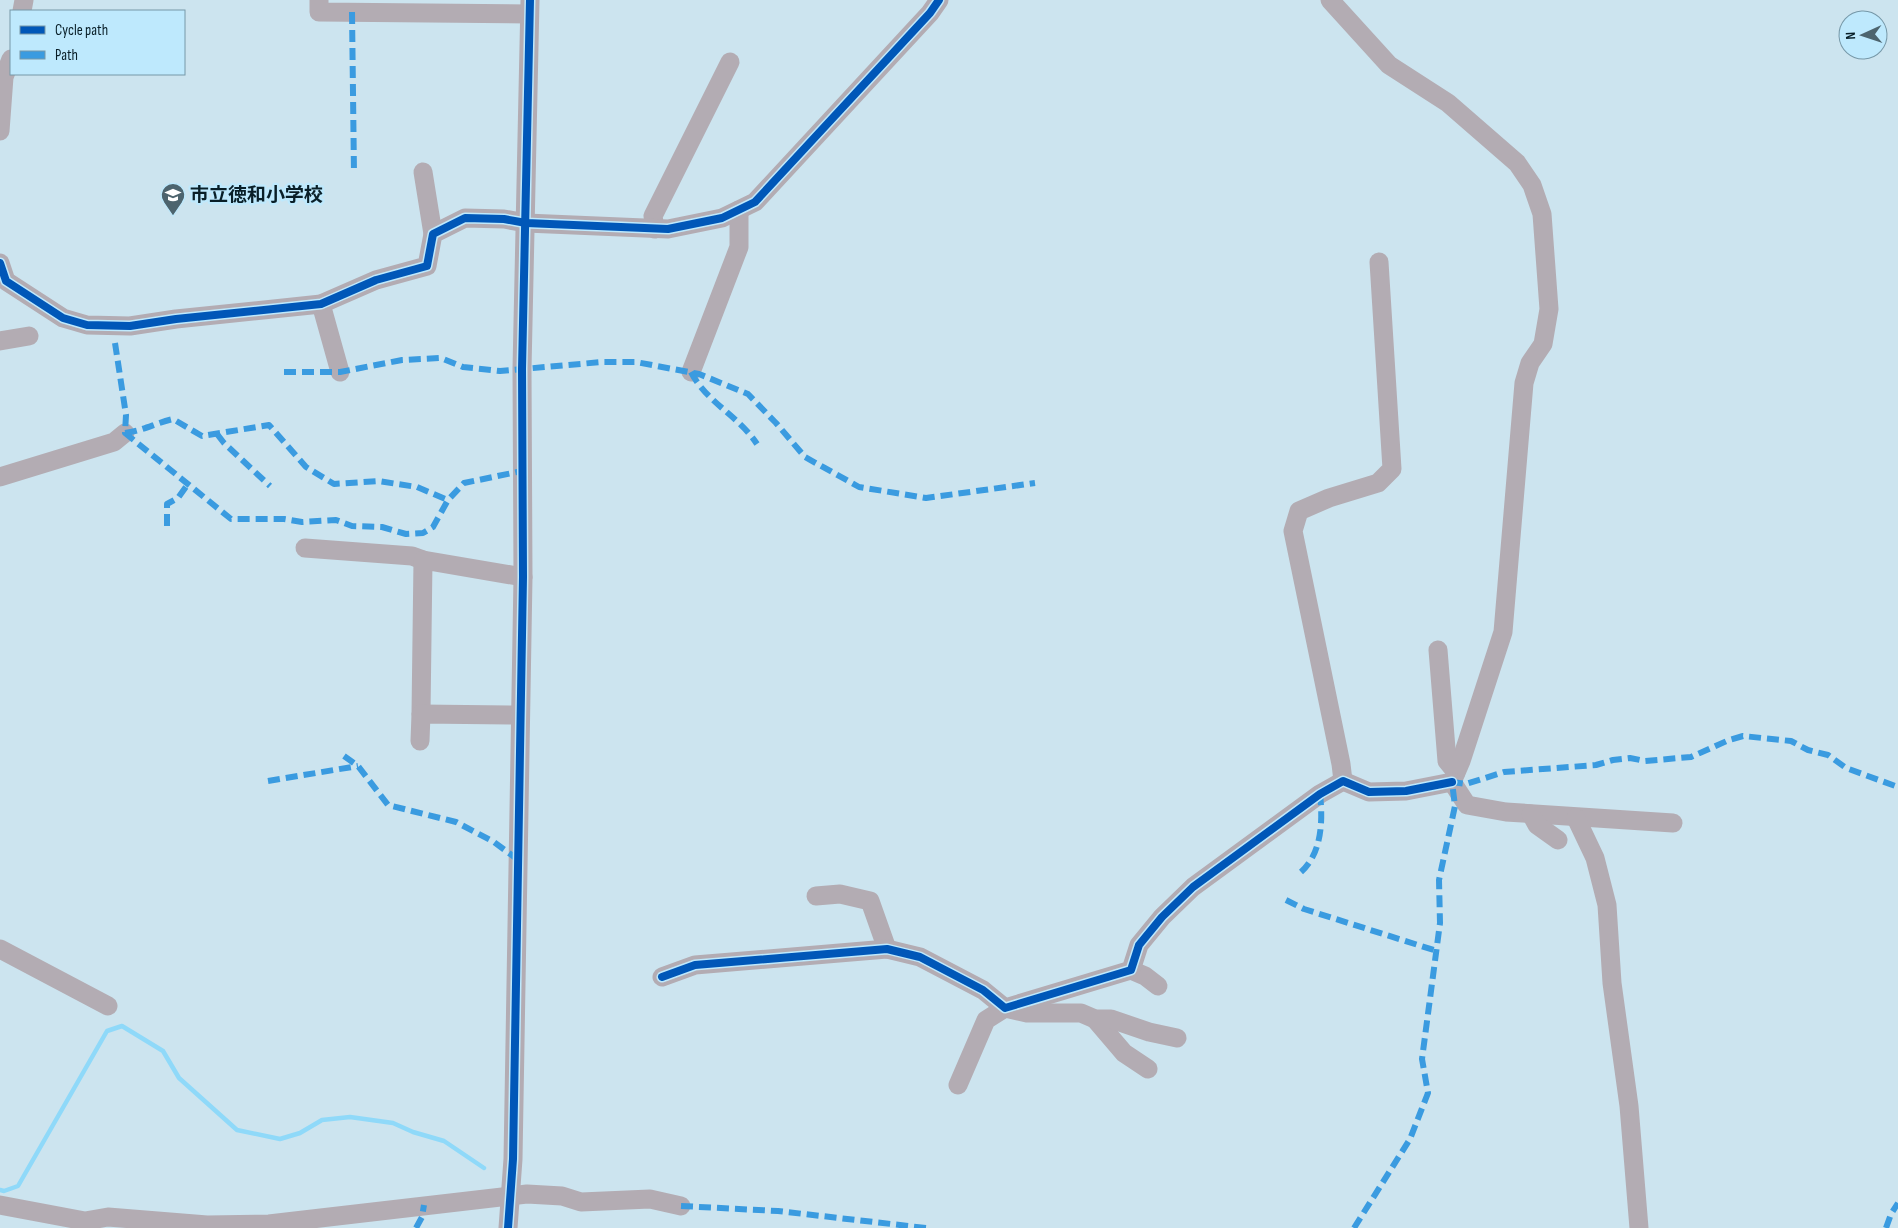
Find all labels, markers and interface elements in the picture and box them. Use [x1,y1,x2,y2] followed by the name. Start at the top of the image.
[10,10,185,75] legend
[1838,10,1888,60] north arrow
[55,21,108,40] text: Cycle path
[1842,31,1859,40] text: N
[55,46,78,65] text: Path
[160,182,186,216] school or university icon: 市立徳和小学校
[190,184,323,207] place label: 市立徳和小学校

